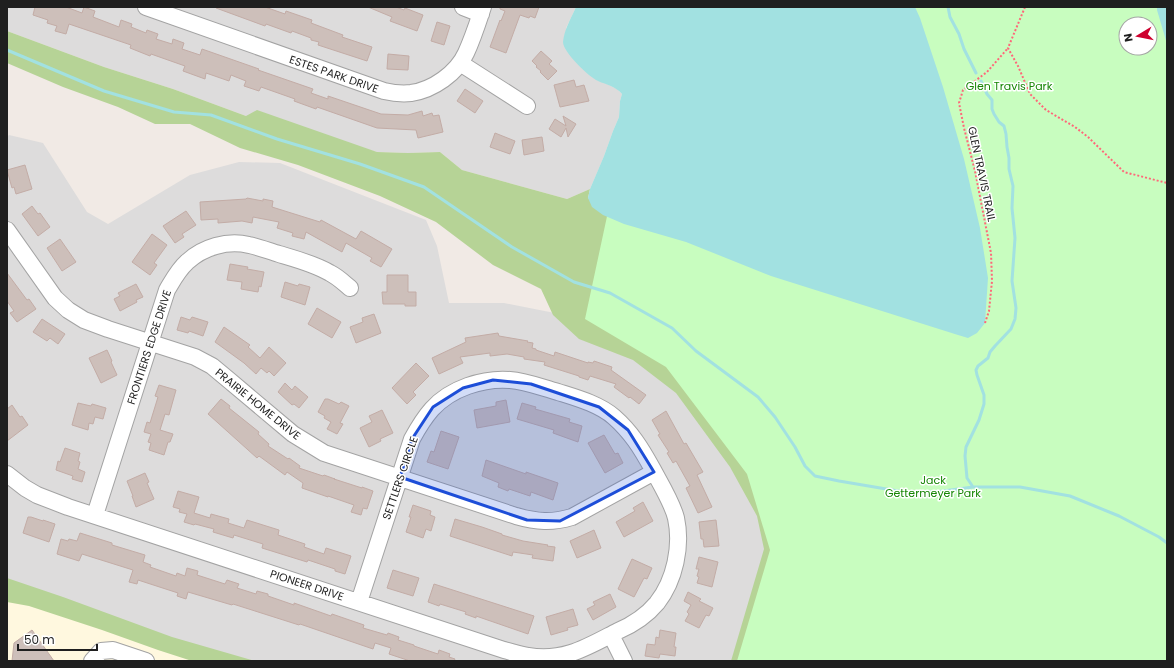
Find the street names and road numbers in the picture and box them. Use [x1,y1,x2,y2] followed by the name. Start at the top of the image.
[287,51,381,97] street label: ESTES PARK DRIVE
[964,125,1000,223] street label: GLEN TRAVIS TRAIL
[123,288,175,406] street label: FRONTIERS EDGE DRIVE
[212,365,304,443] street label: PRAIRIE HOME DRIVE
[378,434,422,522] street label: SETTLERS CIRCLE
[268,566,346,604] street label: PIONEER DRIVE

